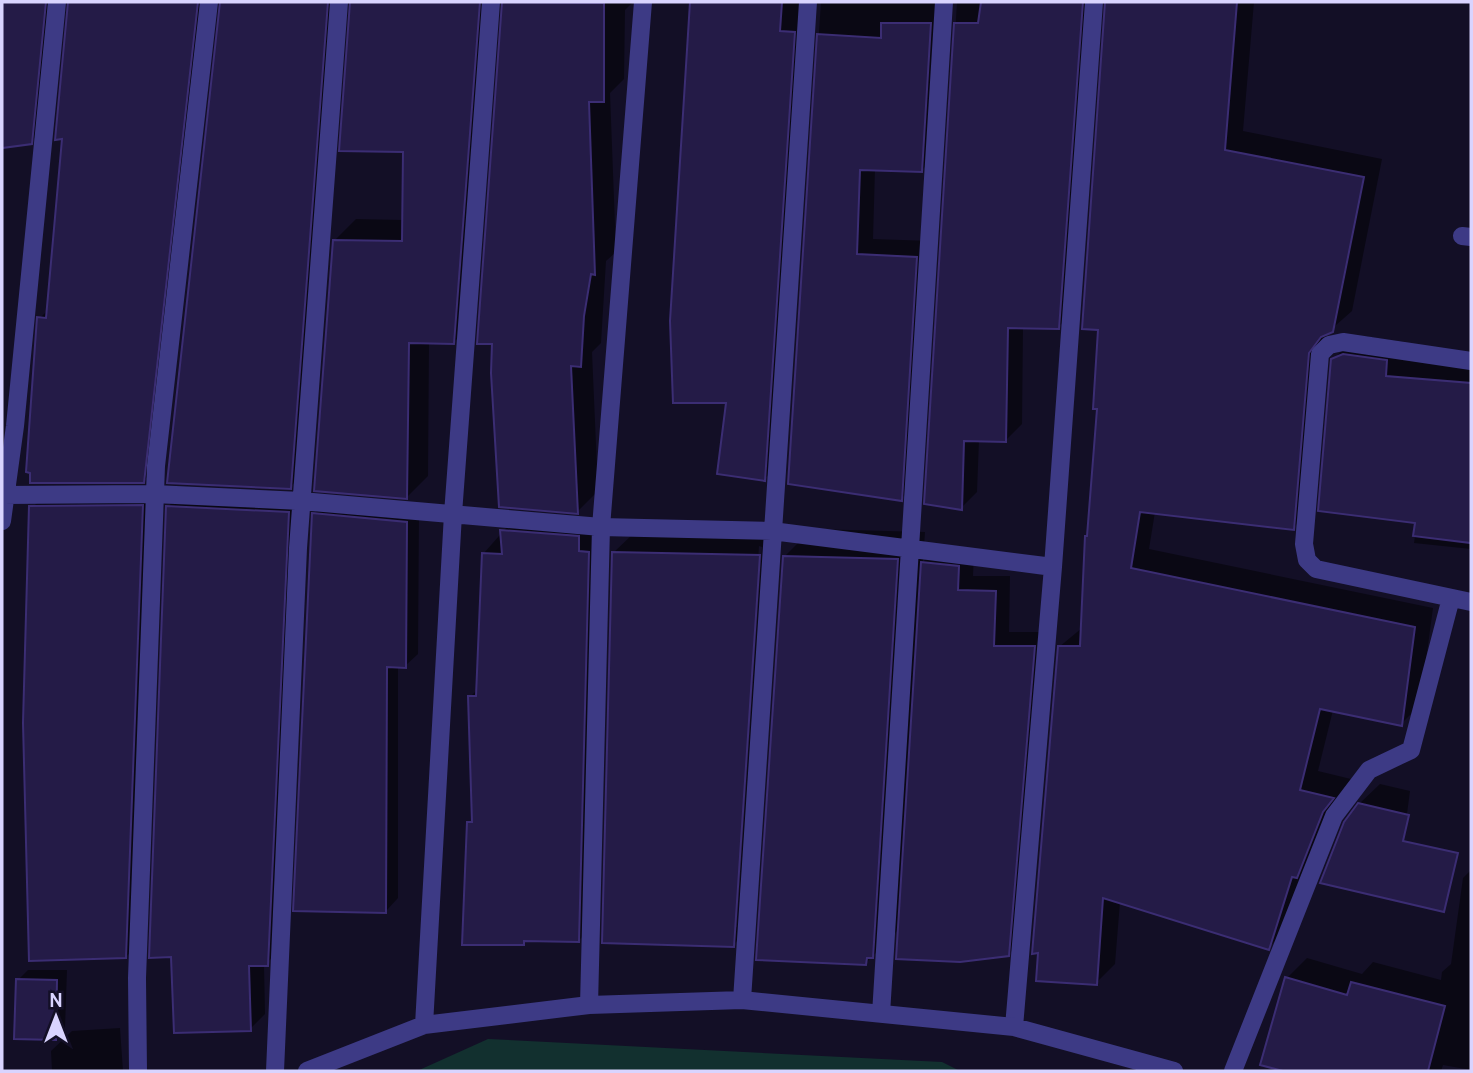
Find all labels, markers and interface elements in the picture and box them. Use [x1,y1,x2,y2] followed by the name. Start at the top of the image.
[21,982,91,1052] north arrow
[49,989,63,1012] text: N

